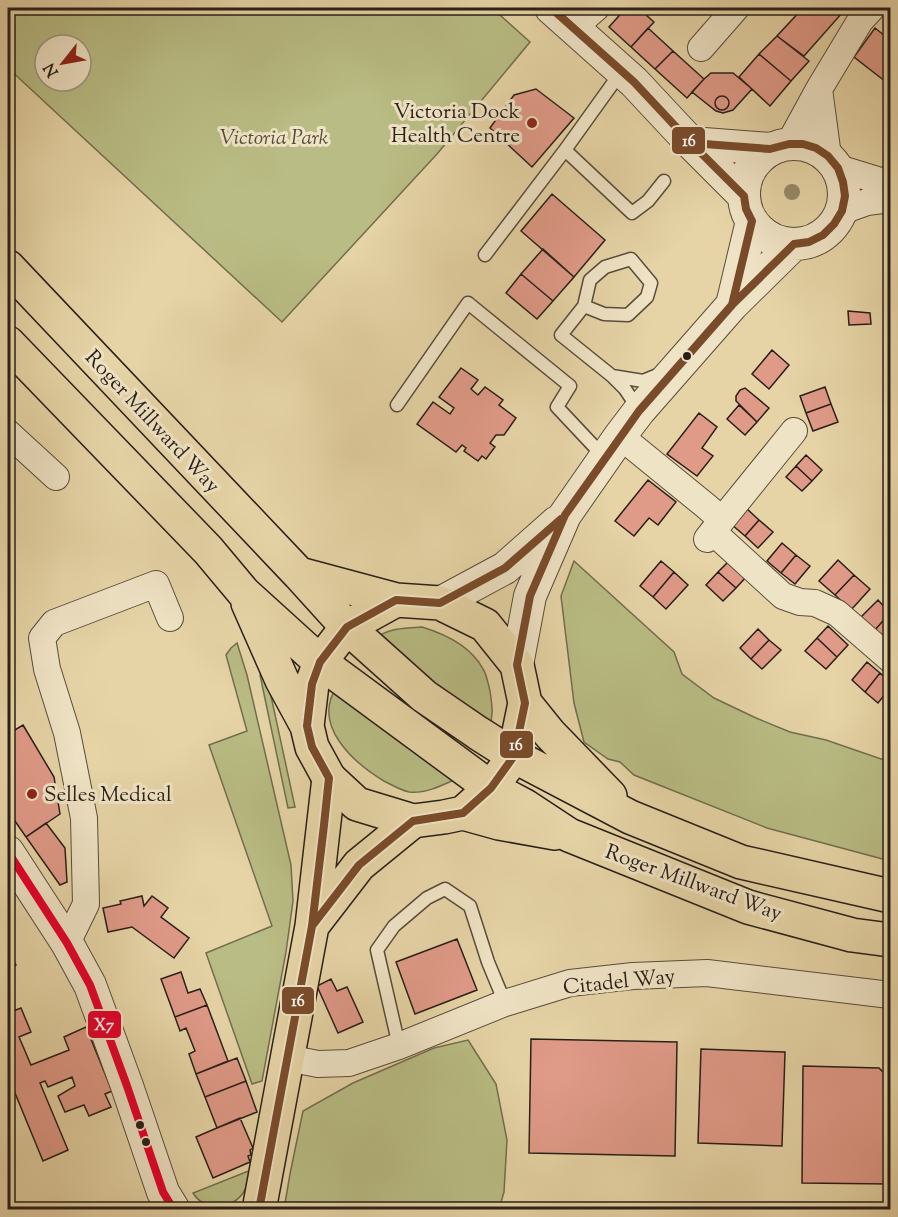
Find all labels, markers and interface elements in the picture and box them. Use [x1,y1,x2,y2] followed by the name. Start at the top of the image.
[33,33,93,93] north arrow
[39,58,65,81] text: N
[391,98,521,152] place label: Victoria Dock Health Centre
[525,116,539,130] marker: Victoria Dock Health Centre
[220,124,329,154] park label: Victoria Park
[671,126,706,155] line badge: 16
[682,131,696,154] text: 16
[77,344,226,501] street label: Roger Millward Way
[681,350,693,362] unlabelled marker
[499,730,534,759] line badge: 16
[509,735,523,758] text: 16
[44,781,172,811] place label: Selles Medical
[25,787,39,801] marker: Selles Medical
[601,838,786,930] street label: Roger Millward Way
[562,962,677,1004] street label: Citadel Way
[281,986,315,1015] line badge: 16
[291,991,305,1014] text: 16
[87,1010,122,1039] line badge: X7
[94,1015,115,1038] text: X7
[134,1119,146,1131] unlabelled marker
[140,1136,152,1148] unlabelled marker

